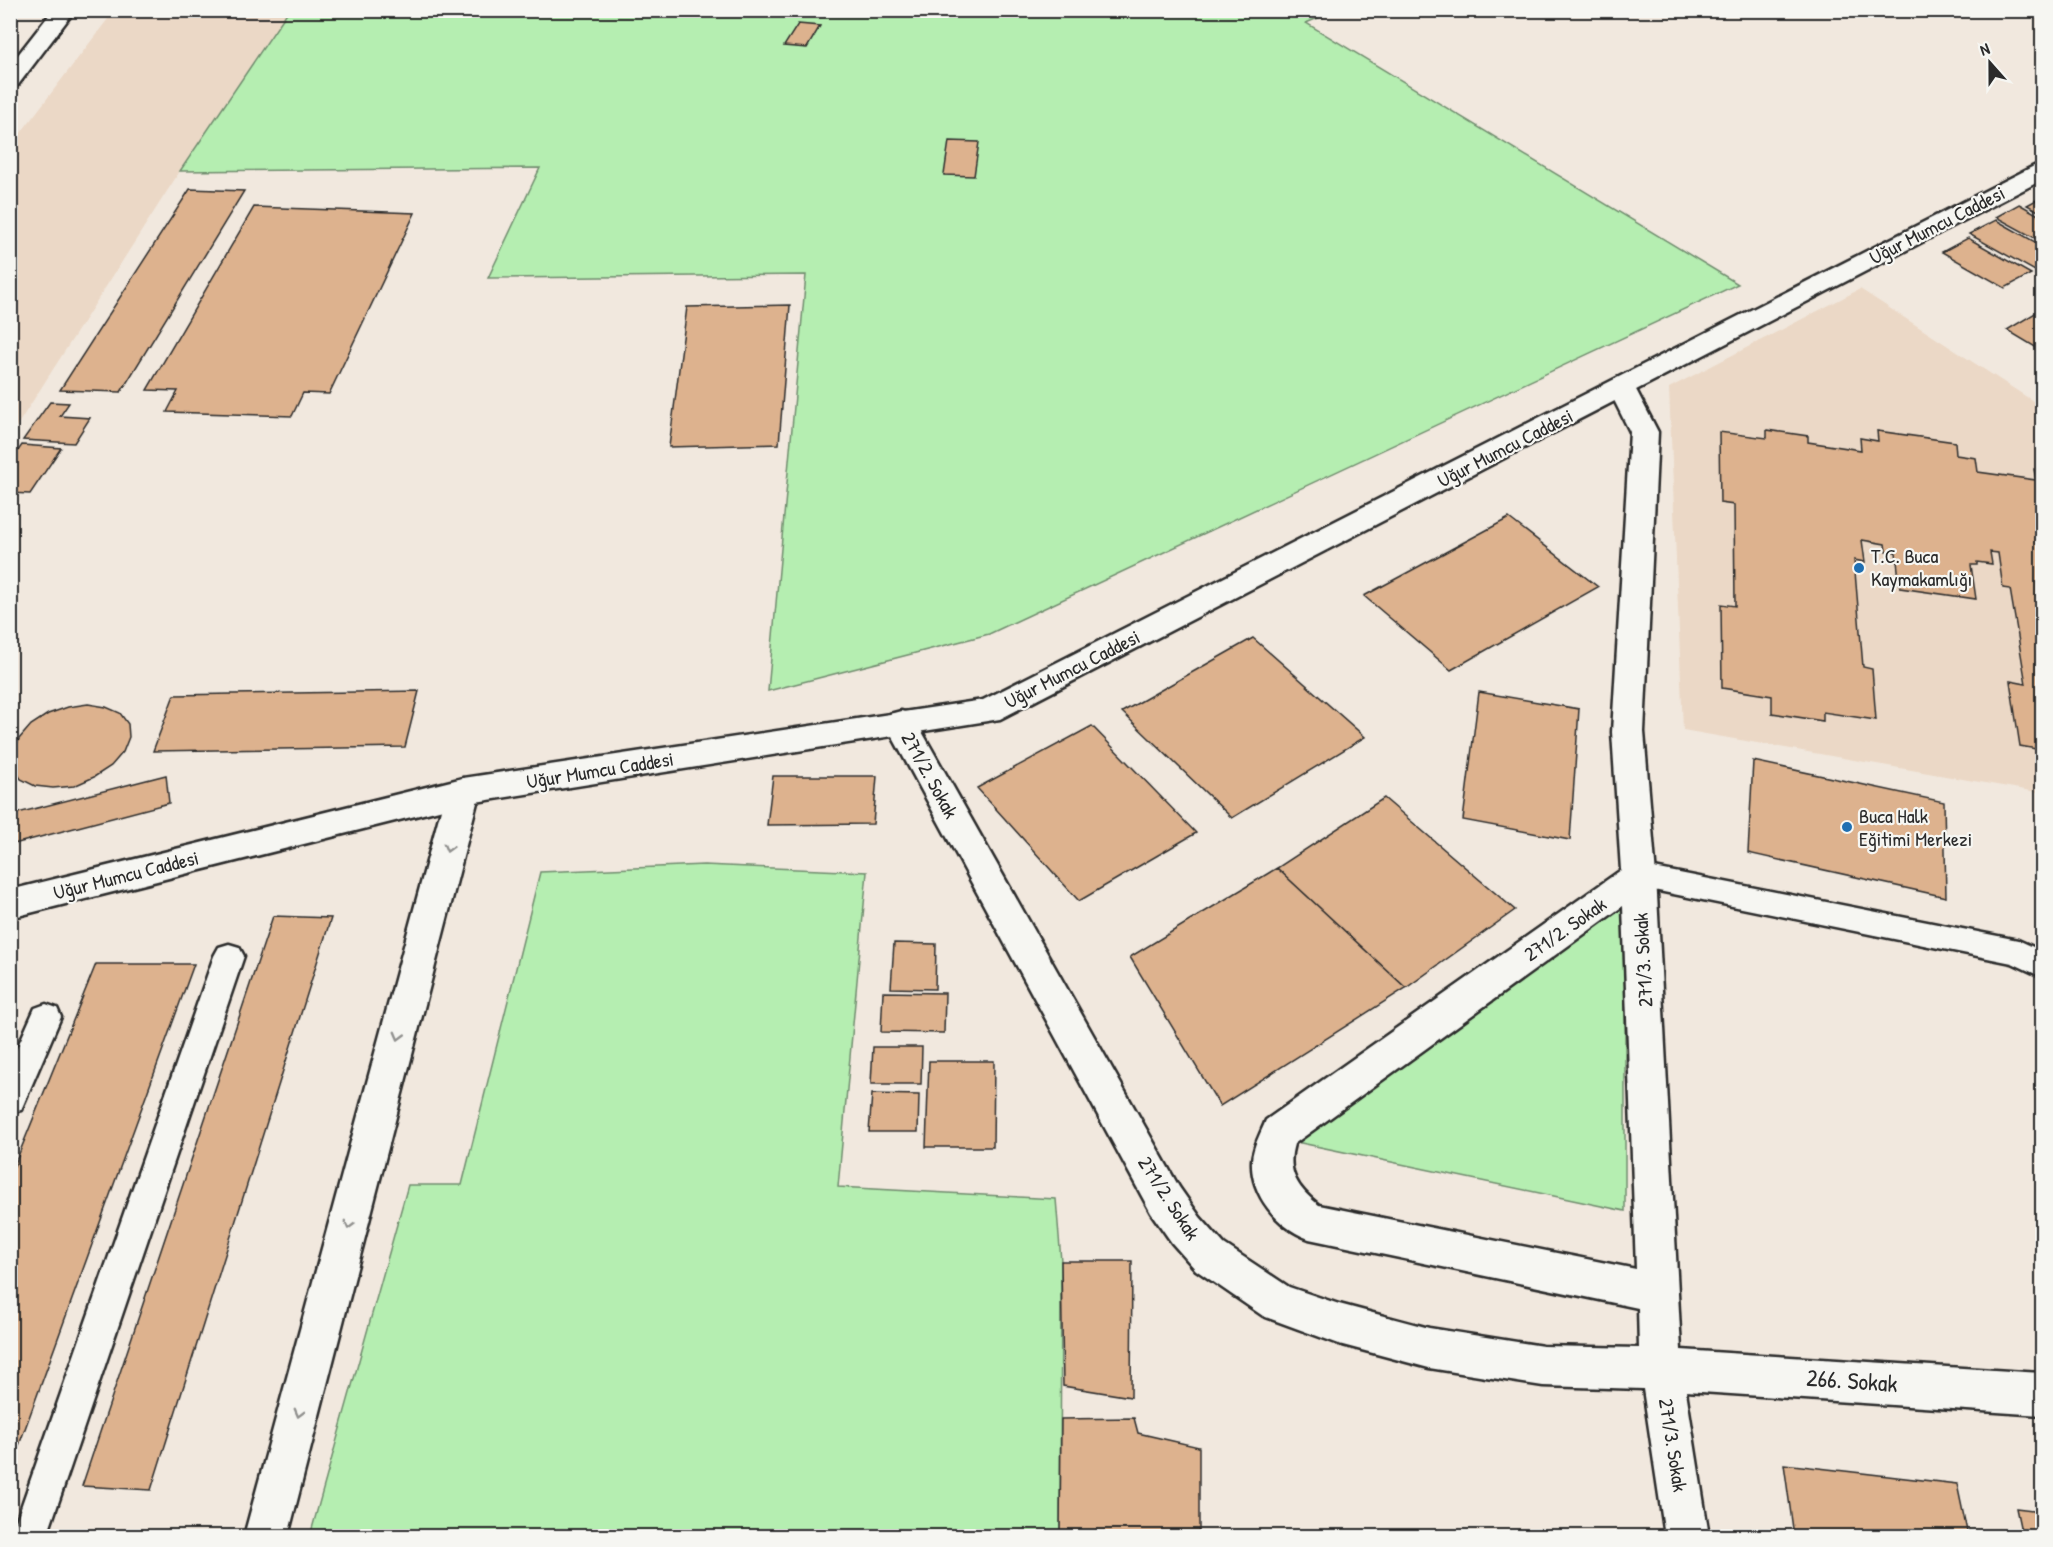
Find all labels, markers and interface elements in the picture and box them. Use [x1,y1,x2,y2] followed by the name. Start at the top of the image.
[1960,33,2020,93] north arrow
[1977,37,1993,61] text: N
[1864,179,2009,270] street label: Uğur Mumcu Caddesi
[1432,402,1577,493] street label: Uğur Mumcu Caddesi
[1871,542,1972,592] place label: T.C. Buca Kaymakamlığı
[1852,561,1866,575] marker: T.C. Buca Kaymakamlığı
[999,623,1144,714] street label: Uğur Mumcu Caddesi
[896,727,965,823] street label: 271/2. Sokak
[524,745,675,794] street label: Uğur Mumcu Caddesi
[1859,802,1972,852] place label: Buca Halk Eğitimi Merkezi
[1840,820,1854,834] marker: Buca Halk Eğitimi Merkezi
[443,842,456,852] one-way arrow
[51,843,201,906] street label: Uğur Mumcu Caddesi
[1518,890,1611,967] street label: 271/2. Sokak
[1627,912,1658,1008] street label: 271/3. Sokak
[393,1031,406,1041] one-way arrow
[1132,1151,1207,1245] street label: 271/2. Sokak
[343,1219,356,1229] one-way arrow
[1806,1361,1899,1399] street label: 266. Sokak
[1653,1396,1694,1494] street label: 271/3. Sokak
[294,1407,306,1418] one-way arrow

